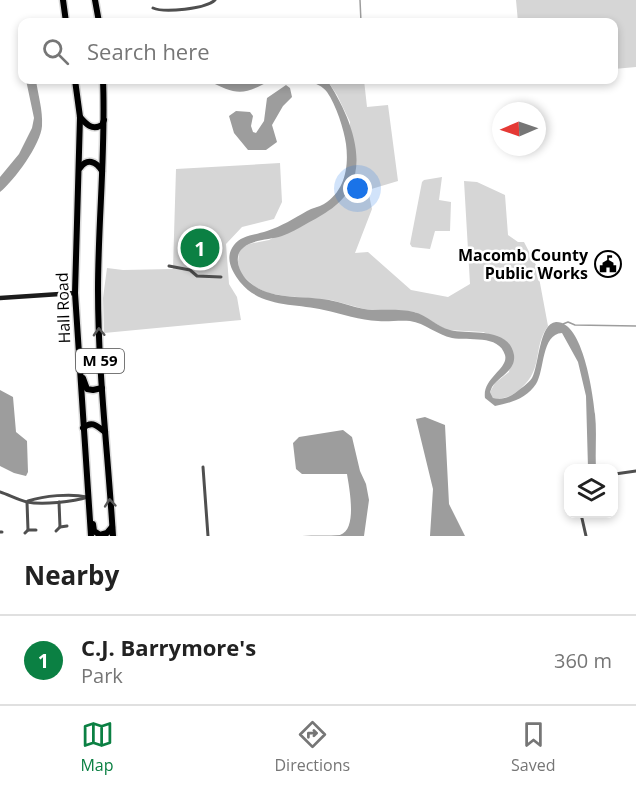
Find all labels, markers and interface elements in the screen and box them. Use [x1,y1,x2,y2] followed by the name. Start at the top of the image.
[18,18,618,84] search box
[39,35,72,68] icon: search
[87,36,210,66] text: Search here
[492,102,546,156] north arrow
[343,174,372,203] your location
[180,226,220,270] pin: 1
[458,244,589,284] place label: Macomb County Public Works
[593,249,623,279] public building icon: Macomb County Public Works
[51,272,75,344] street label: Hall Road
[93,327,105,336] one-way arrow
[76,349,124,373] road number: M 59
[564,464,618,518] map controls
[564,464,618,518] button: layers
[104,498,117,507] one-way arrow
[24,557,119,593] text: Nearby
[81,632,256,662] text: C.J. Barrymore's
[38,647,49,674] text: 1
[554,647,612,674] text: 360 m
[81,662,123,689] text: Park
[80,718,114,776] tab: Map
[274,718,350,776] tab: Directions
[511,718,556,776] tab: Saved

